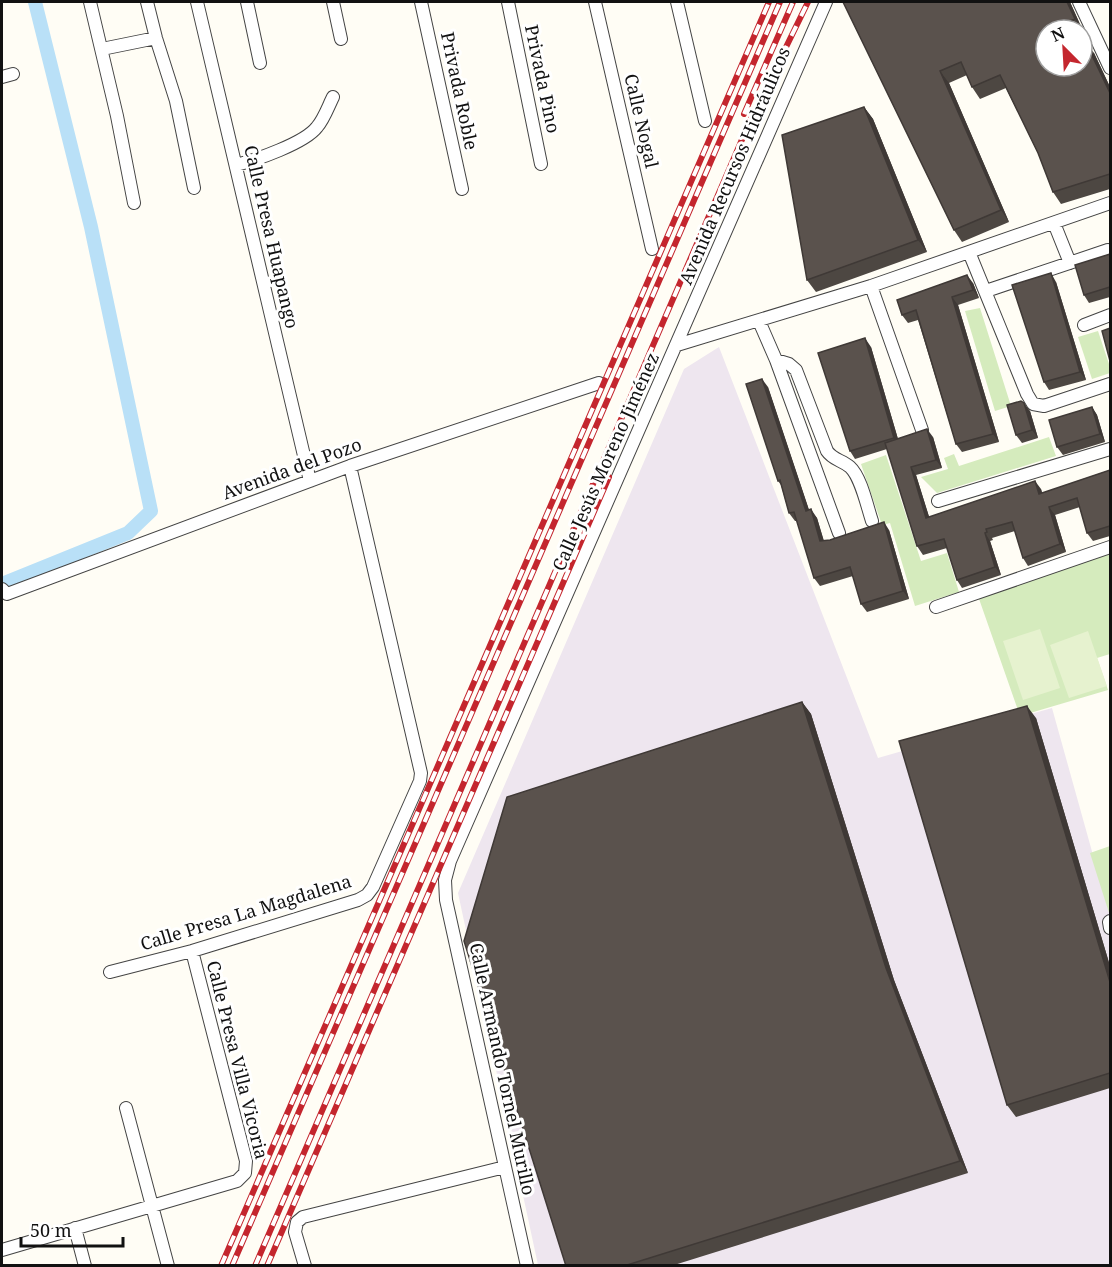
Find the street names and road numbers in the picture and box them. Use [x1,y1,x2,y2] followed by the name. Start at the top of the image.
[520,22,566,135] street label: Privada Pino
[436,30,484,152] street label: Privada Roble
[673,43,795,288] street label: Avenida Recursos Hidráulicos
[619,71,665,171] street label: Calle Nogal
[239,143,305,331] street label: Calle Presa Huapango
[546,349,664,574] street label: Calle Jesús Moreno Jiménez
[219,432,365,504] street label: Avenida del Pozo
[137,868,354,956] street label: Calle Presa La Magdalena
[464,940,541,1197] street label: Calle Armando Tornel Murillo
[202,958,274,1162] street label: Calle Presa Villa Vicoria

